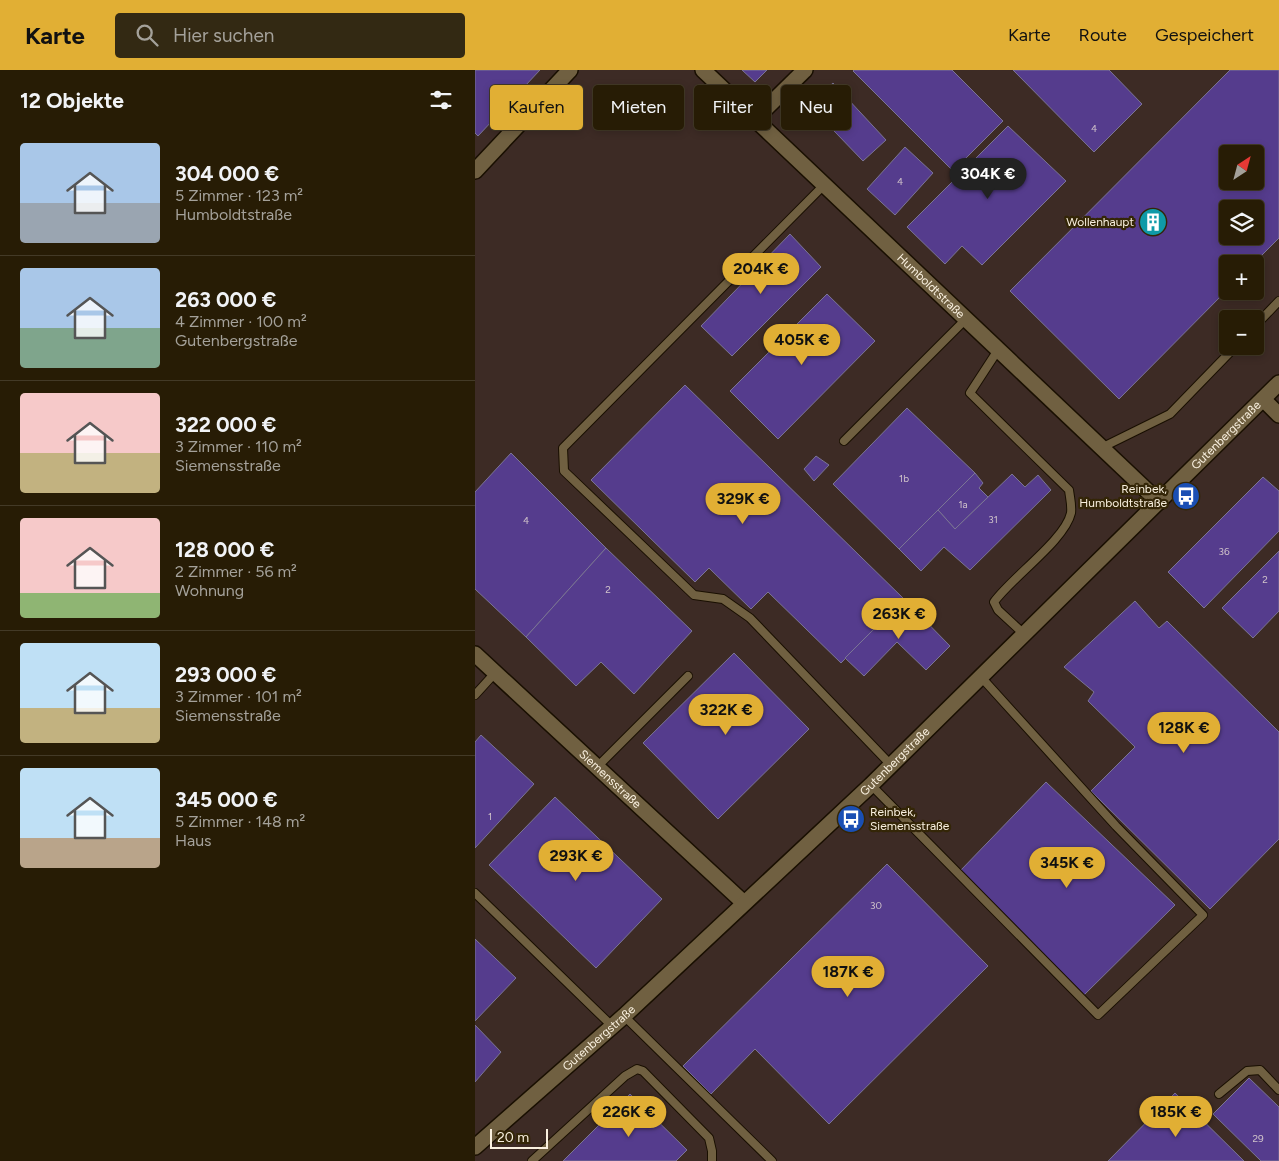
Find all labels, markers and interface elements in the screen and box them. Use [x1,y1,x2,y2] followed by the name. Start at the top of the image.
[115,13,465,58] search box
[25,21,85,50] text: Karte
[133,21,161,49] icon: search
[173,24,274,47] text: Hier suchen
[1008,24,1051,46] text: Karte
[1079,24,1127,46] text: Route
[1155,24,1254,46] text: Gespeichert
[490,85,583,130] chip: Kaufen
[593,85,684,130] chip: Mieten
[694,85,771,130] chip: Filter
[781,85,851,130] chip: Neu
[427,86,455,114] icon: filters
[20,88,124,113] text: 12 Objekte
[1091,122,1097,135] house number: 4
[1219,145,1264,190] north arrow
[1219,145,1264,355] map controls
[947,158,1029,200] pin: 304K €
[175,161,279,186] text: 304 000 €
[60,163,120,223] icon: home
[961,164,1015,183] text: 304K €
[897,175,903,188] house number: 4
[175,186,303,205] text: 5 Zimmer · 123 m²
[1219,200,1264,245] button: layers
[175,205,292,224] text: Humboldtstraße
[1138,207,1168,237] building icon: Wollenhaupt
[1066,215,1134,229] place label: Wollenhaupt
[894,251,968,322] street label: Humboldtstraße
[720,252,802,295] pin: 204K €
[1219,255,1264,300] button: +
[733,259,789,278] text: 204K €
[175,287,276,312] text: 263 000 €
[60,288,120,348] icon: home
[1219,310,1264,355] button: −
[175,312,307,331] text: 4 Zimmer · 100 m²
[761,324,843,366] pin: 405K €
[774,330,830,349] text: 405K €
[175,331,298,350] text: Gutenbergstraße
[1188,398,1264,472] street label: Gutenbergstraße
[175,412,276,437] text: 322 000 €
[60,413,120,473] icon: home
[175,437,302,456] text: 3 Zimmer · 110 m²
[175,456,281,475] text: Siemensstraße
[899,472,909,485] house number: 1b
[1171,481,1201,511] bus stop icon: Reinbek, Humboldtstraße
[702,482,784,525] pin: 329K €
[1079,482,1167,510] place label: Reinbek, Humboldtstraße
[716,489,770,508] text: 329K €
[958,498,968,511] house number: 1a
[988,513,998,526] house number: 31
[523,514,529,527] house number: 4
[175,537,274,562] text: 128 000 €
[60,538,120,598] icon: home
[1218,545,1230,558] house number: 36
[175,562,297,581] text: 2 Zimmer · 56 m²
[1262,573,1268,586] house number: 2
[175,581,244,600] text: Wohnung
[605,583,611,596] house number: 2
[858,598,940,640] pin: 263K €
[872,604,926,623] text: 263K €
[175,662,276,687] text: 293 000 €
[60,663,120,723] icon: home
[175,687,302,706] text: 3 Zimmer · 101 m²
[685,694,767,736] pin: 322K €
[699,700,753,719] text: 322K €
[175,706,281,725] text: Siemensstraße
[1143,712,1225,754] pin: 128K €
[1158,718,1210,737] text: 128K €
[857,724,933,799] street label: Gutenbergstraße
[576,747,644,811] street label: Siemensstraße
[175,787,278,812] text: 345 000 €
[60,788,120,848] icon: home
[836,804,866,834] bus stop icon: Reinbek, Siemensstraße
[870,805,950,833] place label: Reinbek, Siemensstraße
[488,810,492,823] house number: 1
[175,812,305,831] text: 5 Zimmer · 148 m²
[175,831,212,850] text: Haus
[535,840,617,882] pin: 293K €
[549,846,603,865] text: 293K €
[1026,846,1108,889] pin: 345K €
[1040,853,1094,872] text: 345K €
[870,899,882,912] house number: 30
[807,956,889,998] pin: 187K €
[822,962,874,981] text: 187K €
[560,1002,638,1074] street label: Gutenbergstraße
[588,1096,670,1138] pin: 226K €
[1135,1096,1217,1138] pin: 185K €
[602,1102,656,1121] text: 226K €
[1150,1102,1202,1121] text: 185K €
[490,1126,547,1149] scale bar
[497,1129,529,1146] text: 20 m
[1252,1132,1264,1145] house number: 29

